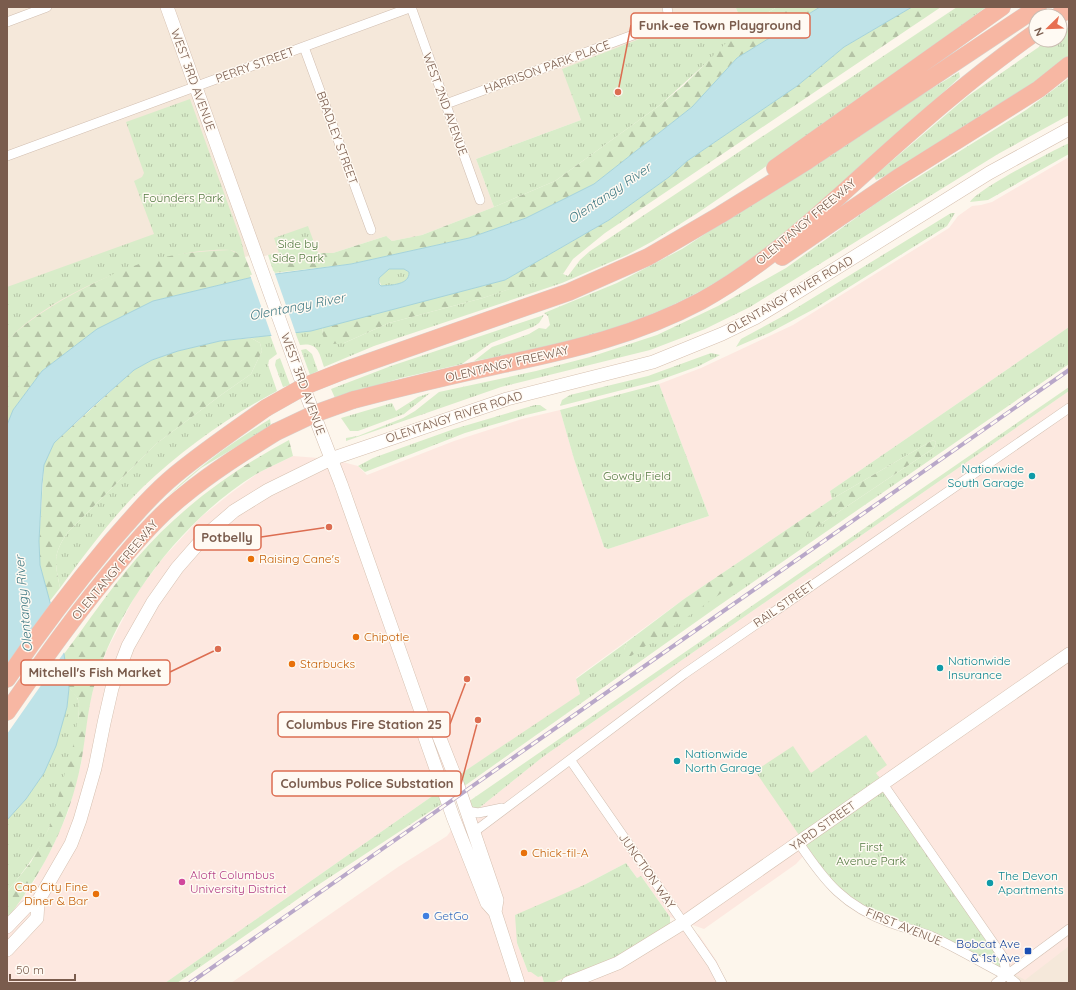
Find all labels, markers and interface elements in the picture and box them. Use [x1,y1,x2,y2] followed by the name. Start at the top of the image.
[1028,8,1068,48] north arrow
[631,13,810,38] callout: Funk-ee Town Playground
[639,17,801,33] text: Funk-ee Town Playground
[1031,25,1047,38] text: N
[168,27,219,133] street label: WEST 3RD AVENUE
[482,37,612,96] street label: HARRISON PARK PLACE
[213,43,296,86] street label: PERRY STREET
[420,50,471,158] street label: WEST 2ND AVENUE
[314,89,361,187] street label: BRADLEY STREET
[564,158,655,227] water label: Olentangy River
[753,175,859,268] street label: OLENTANGY FREEWAY
[143,190,223,205] park label: Founders Park
[272,236,324,265] park label: Side by Side Park
[724,252,856,337] street label: OLENTANGY RIVER ROAD
[248,288,348,323] water label: Olentangy River
[278,331,329,437] street label: WEST 3RD AVENUE
[444,342,570,385] street label: OLENTANGY FREEWAY
[384,387,524,446] street label: OLENTANGY RIVER ROAD
[947,461,1024,490] place label: Nationwide South Garage
[603,468,671,483] park label: Gowdy Field
[1027,471,1037,481] marker: Nationwide South Garage
[68,516,161,623] street label: OLENTANGY FREEWAY
[194,525,261,550] callout: Potbelly
[201,529,253,545] text: Potbelly
[259,551,340,566] place label: Raising Cane's
[11,553,35,653] water label: Olentangy River
[246,554,256,564] marker: Raising Cane's
[750,577,817,630] street label: RAIL STREET
[364,629,409,644] place label: Chipotle
[351,632,361,642] marker: Chipotle
[948,653,1011,682] place label: Nationwide Insurance
[300,656,355,671] place label: Starbucks
[287,659,297,669] marker: Starbucks
[21,660,170,685] callout: Mitchell's Fish Market
[935,663,945,673] marker: Nationwide Insurance
[28,664,162,680] text: Mitchell's Fish Market
[278,712,450,737] callout: Columbus Fire Station 25
[286,716,442,732] text: Columbus Fire Station 25
[685,746,762,775] place label: Nationwide North Garage
[672,756,682,766] marker: Nationwide North Garage
[272,771,461,796] callout: Columbus Police Substation
[280,775,454,791] text: Columbus Police Substation
[787,797,858,854] street label: YARD STREET
[616,830,679,912] street label: JUNCTION WAY
[836,839,906,868] park label: First Avenue Park
[532,845,589,860] place label: Chick-fil-A
[519,848,529,858] marker: Chick-fil-A
[190,867,286,896] place label: Aloft Columbus University District
[998,868,1064,897] place label: The Devon Apartments
[177,877,187,887] marker: Aloft Columbus University District
[985,878,995,888] marker: The Devon Apartments
[15,879,88,908] place label: Cap City Fine Diner & Bar
[91,889,101,899] marker: Cap City Fine Diner & Bar
[864,904,945,949] street label: FIRST AVENUE
[434,908,469,923] place label: GetGo
[421,911,431,921] marker: GetGo
[956,936,1020,965] place label: Bobcat Ave & 1st Ave
[1023,946,1033,956] marker: Bobcat Ave & 1st Ave
[10,956,75,982] scale bar
[16,962,44,977] text: 50 m

